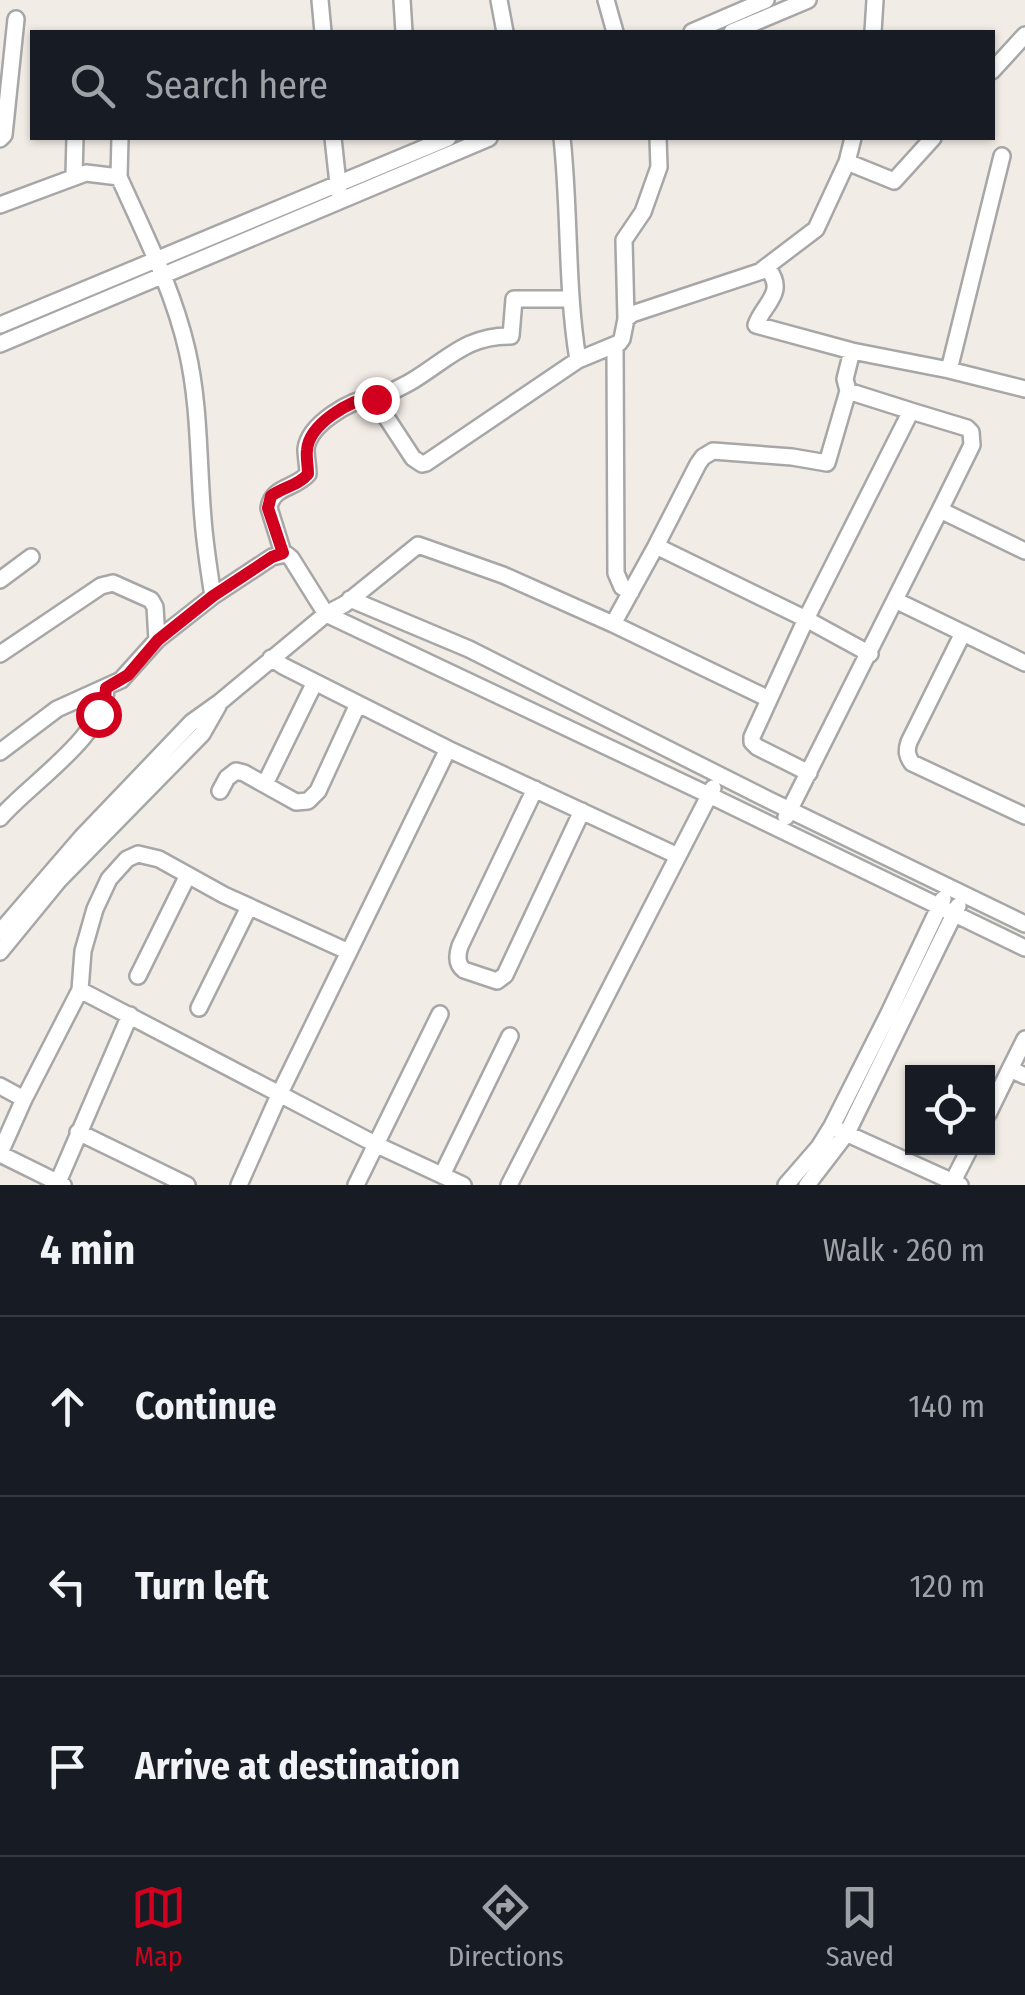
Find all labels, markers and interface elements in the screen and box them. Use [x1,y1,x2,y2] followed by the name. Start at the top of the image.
[30,30,995,140] search box
[65,58,120,113] icon: search
[145,62,328,108] text: Search here
[354,377,400,423] route end
[76,692,122,738] route start
[905,1065,995,1155] map controls
[905,1065,995,1155] button: locate
[40,1225,135,1275] text: 4 min
[823,1231,985,1269] text: Walk · 260 m
[40,1379,95,1434] icon: ahead
[135,1383,276,1429] text: Continue
[908,1387,985,1425] text: 140 m
[40,1559,95,1614] icon: left
[135,1563,269,1609] text: Turn left
[910,1567,985,1605] text: 120 m
[40,1739,95,1794] icon: arrive
[135,1743,460,1789] text: Arrive at destination
[131,1880,186,1973] tab: Map
[448,1880,564,1973] tab: Directions
[826,1880,894,1973] tab: Saved

